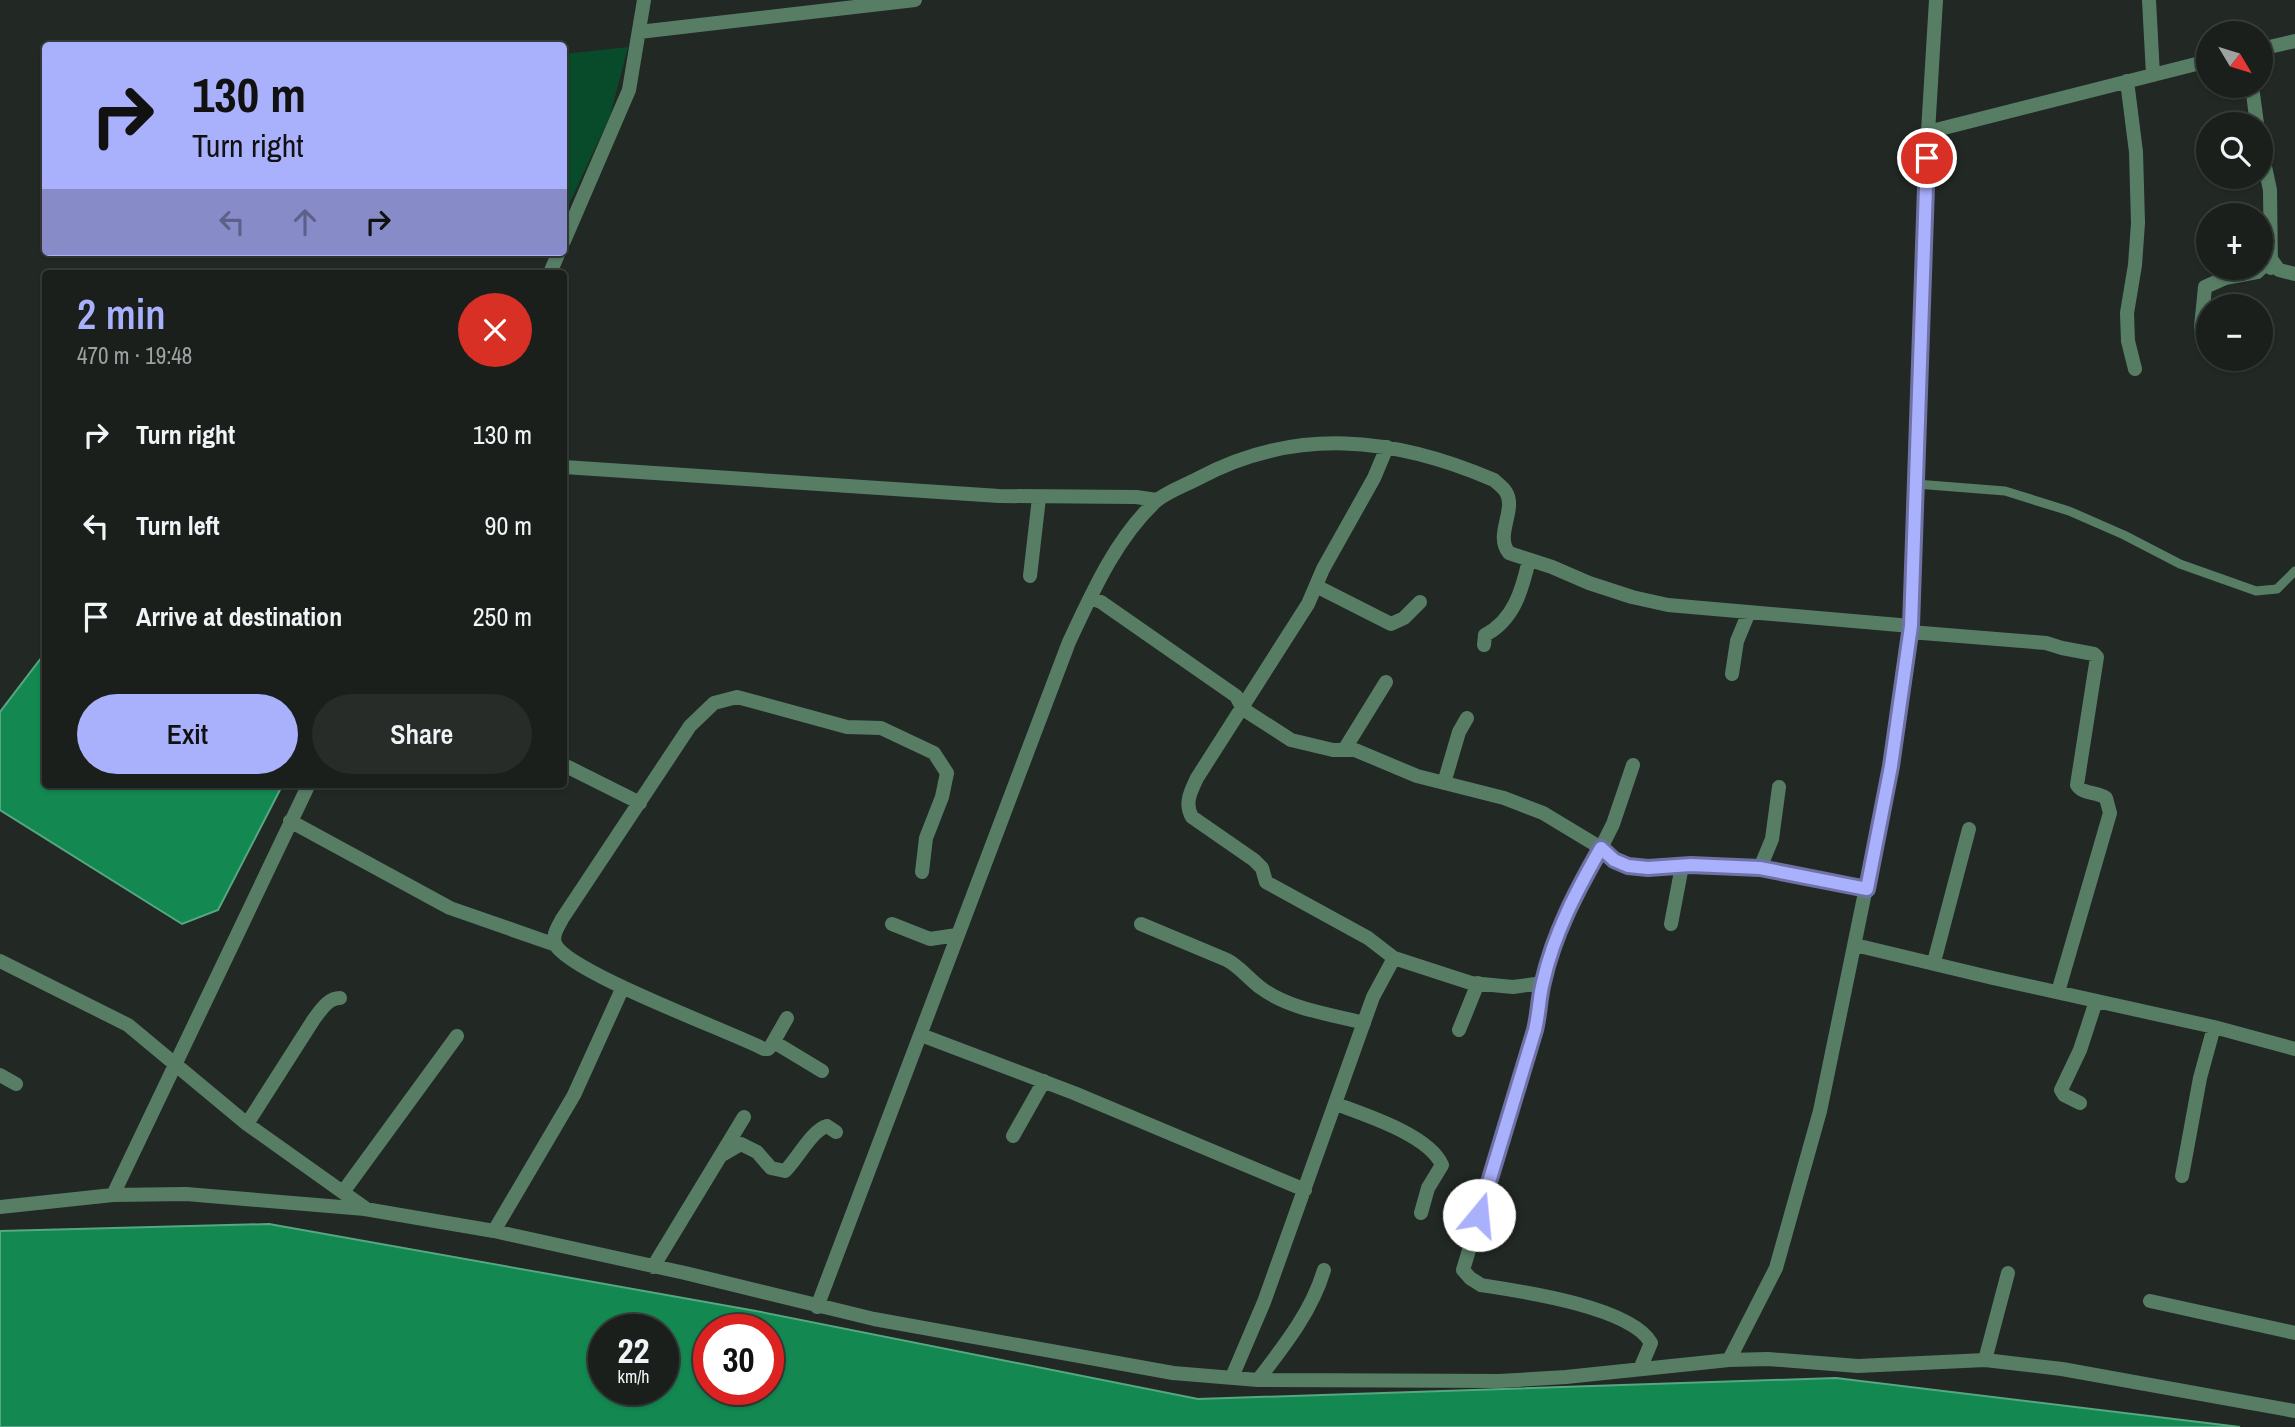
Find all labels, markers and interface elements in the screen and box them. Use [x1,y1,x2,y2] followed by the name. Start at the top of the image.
[2196,21,2273,98] north arrow
[2196,21,2273,371] map controls
[192,61,306,127] text: 130 m
[77,70,168,161] icon: right
[2196,112,2273,189] button: search
[192,124,304,167] text: Turn right
[1897,128,1957,188] pin
[1908,139,1946,177] icon: arrive
[213,203,251,241] icon: left
[286,203,324,241] icon: ahead
[359,203,397,241] icon: right
[2196,203,2273,280] button: +
[77,286,166,342] text: 2 min
[458,293,532,367] button: close
[2196,294,2273,371] button: −
[77,340,192,371] text: 470 m · 19:48
[77,416,115,454] icon: right
[136,417,235,452] text: Turn right
[473,417,532,452] text: 130 m
[77,507,115,545] icon: left
[136,508,220,543] text: Turn left
[485,508,532,543] text: 90 m
[77,598,115,636] icon: arrive
[136,599,342,634] text: Arrive at destination
[473,599,532,634] text: 250 m
[77,694,298,774] button: Exit
[312,694,532,774] button: Share
[1442,1178,1516,1252] position arrow
[693,1314,784,1405] speed limit sign: 30
[618,1327,649,1374] text: 22
[618,1364,650,1389] text: km/h

